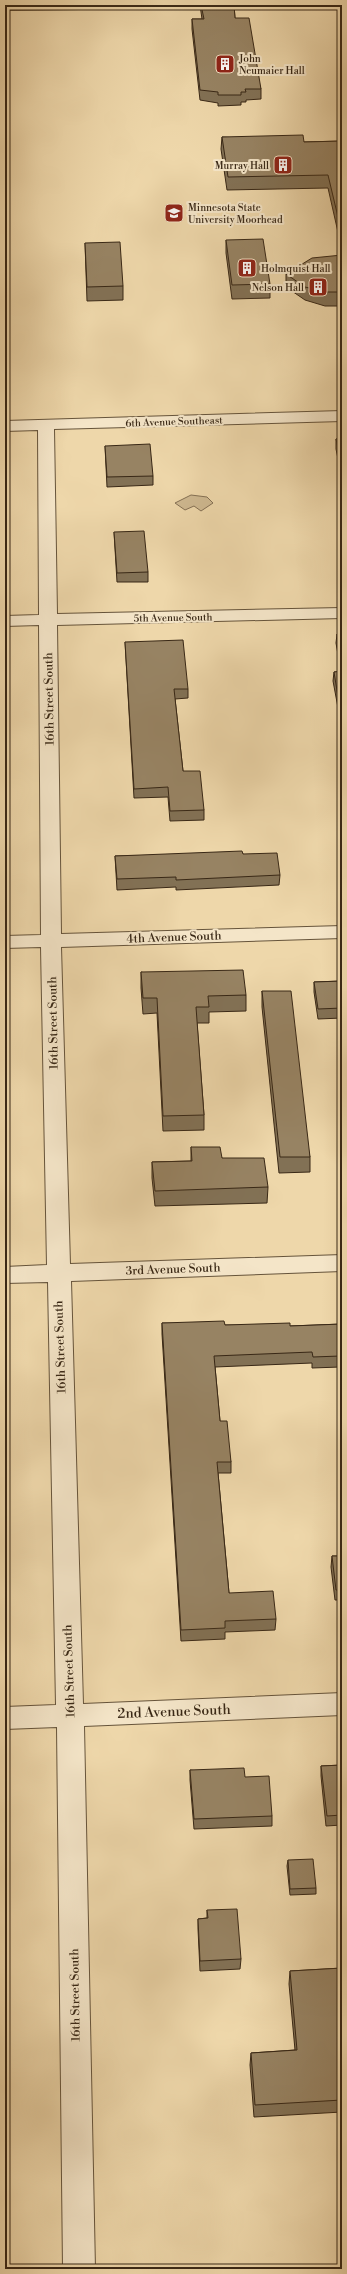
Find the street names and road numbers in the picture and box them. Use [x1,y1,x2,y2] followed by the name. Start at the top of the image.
[125,414,223,430] street label: 6th Avenue Southeast
[133,611,213,625] street label: 5th Avenue South
[41,652,58,746] street label: 16th Street South
[126,928,222,947] street label: 4th Avenue South
[45,976,62,1070] street label: 16th Street South
[125,1260,221,1279] street label: 3rd Avenue South
[51,1300,70,1394] street label: 16th Street South
[60,1624,79,1718] street label: 16th Street South
[117,1701,232,1723] street label: 2nd Avenue South
[67,1948,84,2042] street label: 16th Street South

